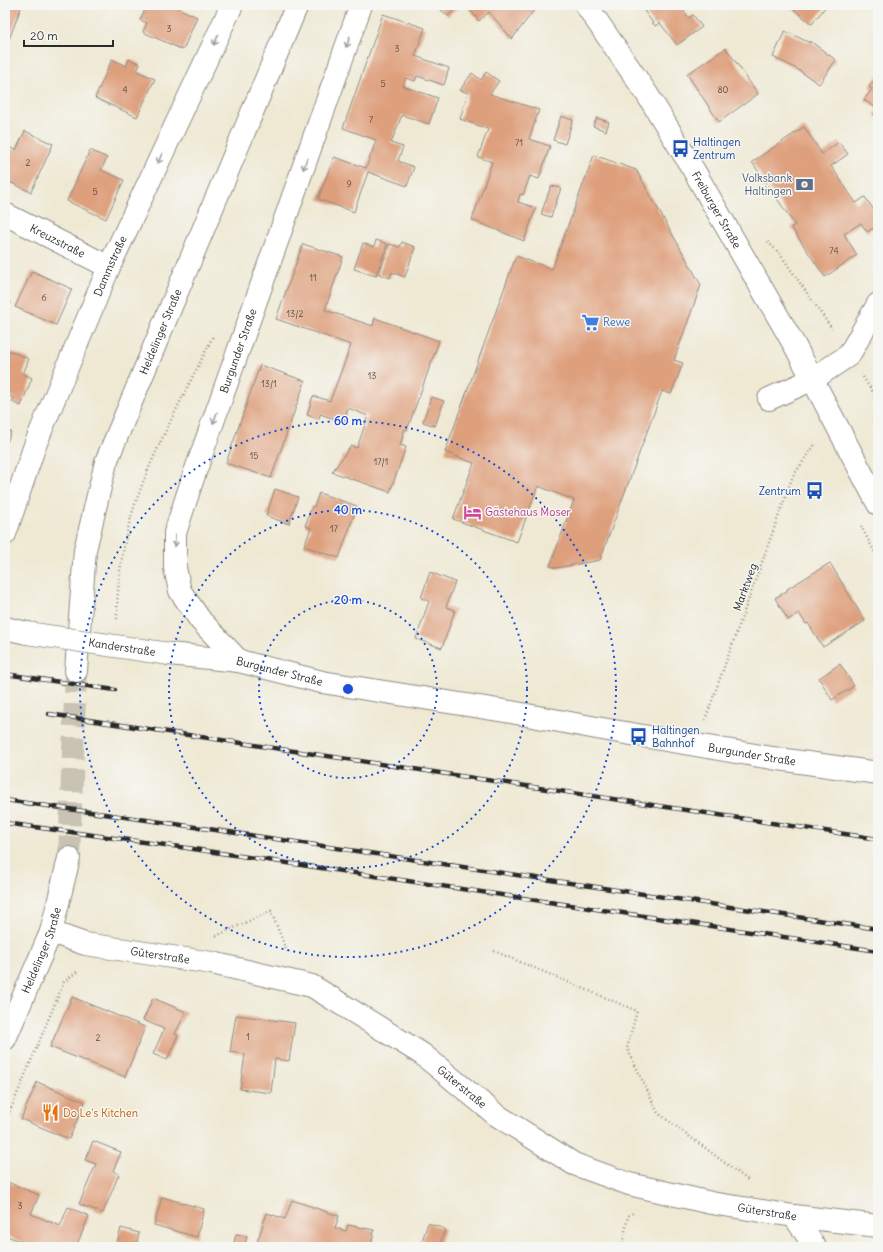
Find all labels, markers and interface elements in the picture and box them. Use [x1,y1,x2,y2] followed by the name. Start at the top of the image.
[24,22,113,48] scale bar
[166,23,172,34] house number: 3
[30,28,58,43] text: 20 m
[212,34,219,46] one-way arrow
[343,35,351,47] one-way arrow
[394,43,400,54] house number: 3
[380,78,386,89] house number: 5
[122,84,128,95] house number: 4
[717,84,729,95] house number: 80
[369,114,374,125] house number: 7
[693,135,741,162] place label: Haltingen Zentrum
[515,137,523,148] house number: 71
[670,138,690,158] bus stop icon: Haltingen Zentrum
[156,152,163,164] one-way arrow
[26,157,31,168] house number: 2
[300,158,308,170] one-way arrow
[689,169,744,251] street label: Freiburger Straße
[742,171,792,198] place label: Volksbank Haltingen
[795,174,815,194] bank icon: Volksbank Haltingen
[346,178,352,189] house number: 9
[92,186,98,197] house number: 5
[28,221,88,261] street label: Kreuzstraße
[91,233,130,298] street label: Dammstraße
[829,245,839,256] house number: 74
[309,272,317,283] house number: 11
[136,287,185,377] street label: Heldelinger Straße
[41,292,47,303] house number: 6
[217,307,260,395] street label: Burgunder Straße
[287,308,304,319] house number: 13/2
[580,312,600,332] supermarket icon: Rewe
[603,315,630,329] place label: Rewe
[368,370,376,381] house number: 13
[261,378,277,389] house number: 13/1
[210,411,218,423] one-way arrow
[334,413,363,428] text: 60 m
[250,450,258,461] house number: 15
[374,456,388,467] house number: 17/1
[804,481,824,501] bus stop icon: Zentrum
[759,484,801,498] place label: Zentrum
[334,502,363,517] text: 40 m
[462,502,482,522] hotel icon: Gästehaus Moser
[485,505,571,519] place label: Gästehaus Moser
[330,523,339,534] house number: 17
[171,534,179,547] one-way arrow
[730,561,760,613] street label: Marktweg
[334,592,362,607] text: 20 m
[88,635,156,659] street label: Kanderstraße
[235,654,324,689] street label: Burgunder Straße
[341,682,355,696] centre of rings
[652,723,700,750] place label: Haltingen Bahnhof
[629,726,649,746] bus stop icon: Haltingen Bahnhof
[707,740,797,768] street label: Burgunder Straße
[18,906,64,996] street label: Heldelinger Straße
[130,944,191,967] street label: Güterstraße
[246,1031,250,1042] house number: 1
[96,1032,101,1043] house number: 2
[434,1062,489,1111] street label: Güterstraße
[40,1103,60,1123] restaurant icon: Do Le's Kitchen
[63,1106,138,1120] place label: Do Le's Kitchen
[17,1200,23,1211] house number: 3
[737,1200,798,1223] street label: Güterstraße

